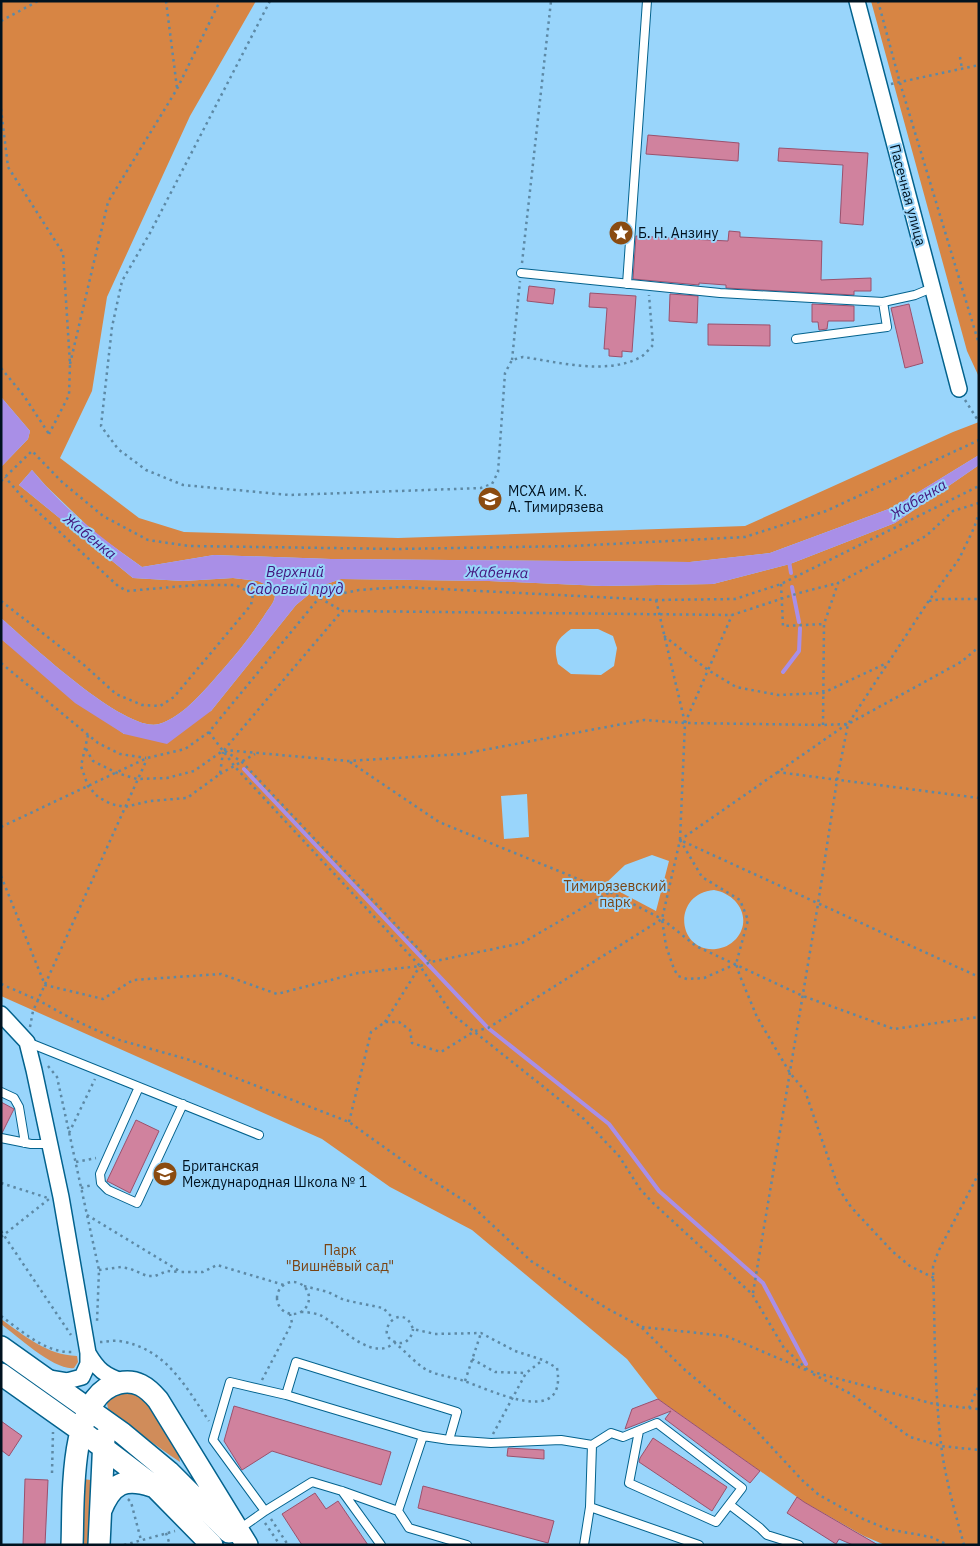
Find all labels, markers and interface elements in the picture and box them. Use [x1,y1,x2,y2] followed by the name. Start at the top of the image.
[886,142,930,248] street label: Пасечная улица
[608,220,634,246] place icon: Б. Н. Анзину
[638,224,719,242] place label: Б. Н. Анзину
[885,475,950,524] water label: Жабенка
[508,482,604,516] place label: МСХА им. К. А. Тимирязева
[477,486,503,512] school or university icon: МСХА им. К. А. Тимирязева
[59,508,121,563] water label: Жабенка
[246,562,344,598] water label: Верхний Садовый пруд
[464,562,529,582] water label: Жабенка
[564,877,666,911] park label: Тимирязевский парк
[182,1157,367,1191] place label: Британская Международная Школа № 1
[152,1161,178,1187] school or university icon: Британская Международная Школа № 1
[286,1241,394,1275] park label: Парк "Вишнёвый сад"

